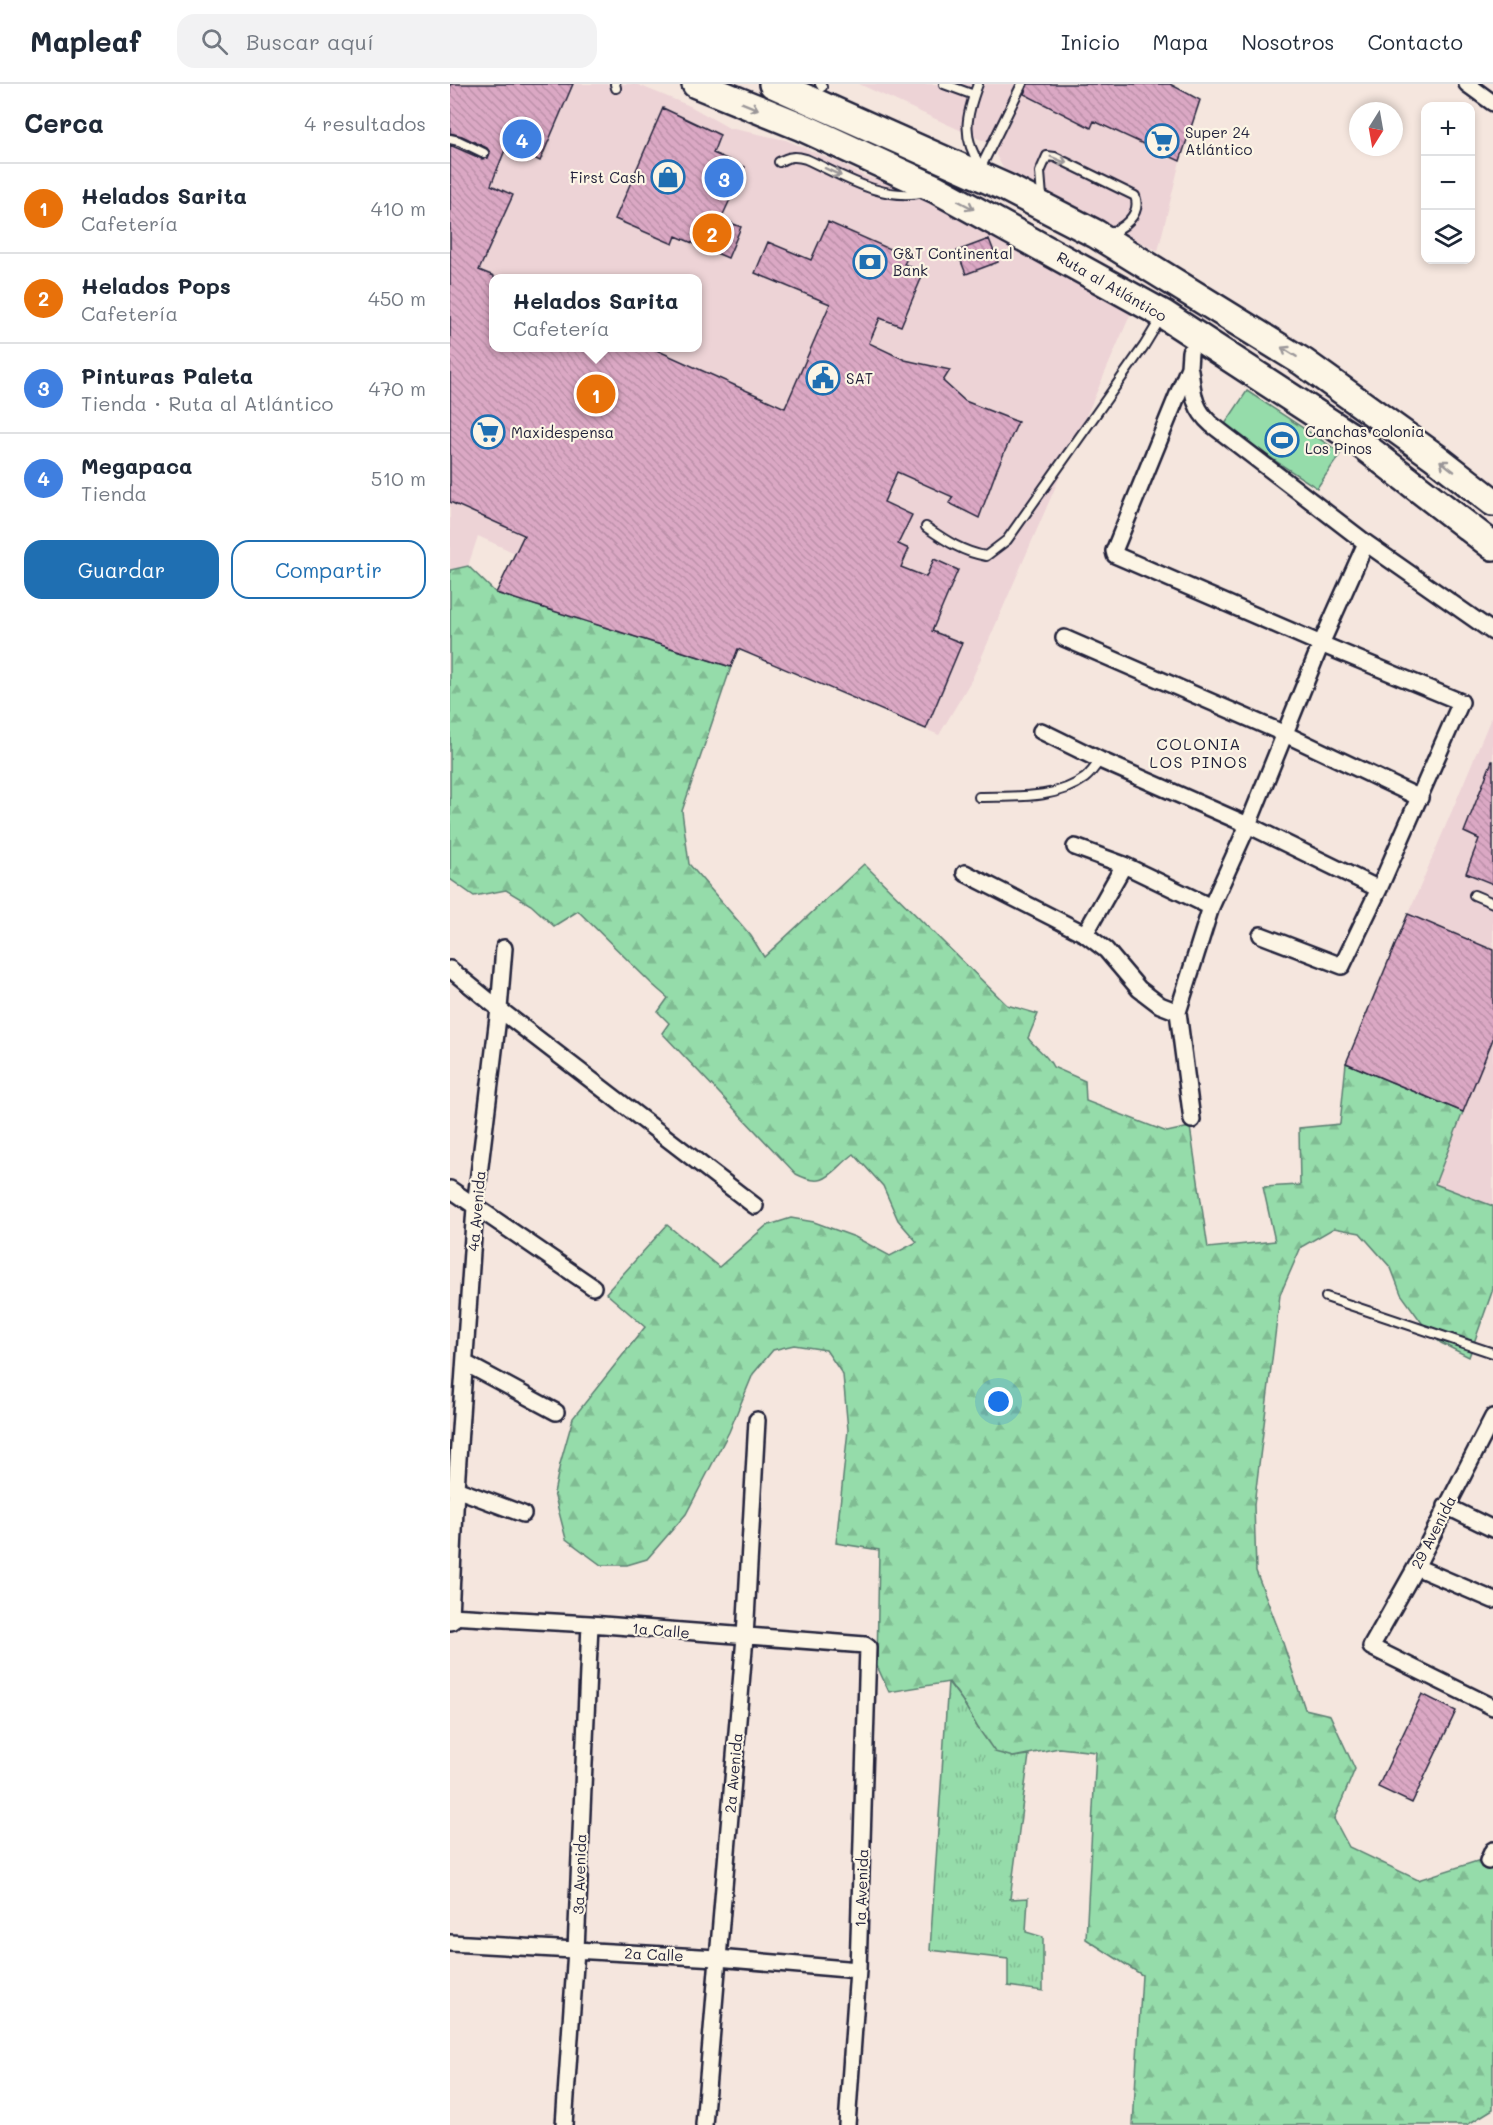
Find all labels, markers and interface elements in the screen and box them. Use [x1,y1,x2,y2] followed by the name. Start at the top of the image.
[177,14,597,68] search box
[30,23,141,59] text: Mapleaf
[198,25,231,58] icon: search
[246,27,374,56] text: Buscar aquí
[1061,28,1120,55] text: Inicio
[1153,28,1208,55] text: Mapa
[1241,28,1335,55] text: Nosotros
[1368,28,1463,55] text: Contacto
[741,101,759,112] one-way arrow
[1349,102,1403,156] north arrow
[1421,102,1475,264] map controls
[1421,102,1475,156] button: +
[24,106,104,140] text: Cerca
[304,110,426,136] text: 4 resultados
[502,116,542,162] pin: 4
[1185,122,1252,159] place label: Super 24 Atlántico
[1144,123,1180,159] supermarket icon: Super 24 Atlántico
[1050,155,1068,166] one-way arrow
[704,156,744,200] pin: 3
[1421,156,1475,210] button: −
[650,159,686,195] shop icon: First Cash
[824,166,842,178] one-way arrow
[570,167,645,187] place label: First Cash
[81,181,247,210] text: Helados Sarita
[39,195,48,221] text: 1
[371,195,426,221] text: 410 m
[957,199,975,211] one-way arrow
[81,210,178,236] text: Cafetería
[692,210,732,256] pin: 2
[1421,210,1475,264] button: layers
[893,243,1013,280] place label: G&T Continental Bank
[852,244,888,280] bank icon: G&T Continental Bank
[1053,246,1171,326] street label: Ruta al Atlántico
[81,271,231,300] text: Helados Pops
[489,274,702,352] popup
[38,285,49,311] text: 2
[368,285,426,311] text: 450 m
[512,286,679,315] text: Helados Sarita
[81,300,178,326] text: Cafetería
[512,315,609,341] text: Cafetería
[1281,346,1298,358] one-way arrow
[805,360,841,396] public building icon: SAT
[81,361,253,390] text: Pinturas Paleta
[846,368,873,388] place label: SAT
[576,372,616,416] pin: 1
[38,375,50,401] text: 3
[368,375,426,401] text: 470 m
[81,390,333,416] text: Tienda · Ruta al Atlántico
[470,414,506,450] supermarket icon: Maxidespensa
[1305,421,1425,458] place label: Canchas colonia Los Pinos
[511,422,614,442] place label: Maxidespensa
[1264,422,1300,458] sports icon: Canchas colonia Los Pinos
[81,451,193,480] text: Megapaca
[1439,460,1455,473] one-way arrow
[37,465,50,491] text: 4
[371,465,426,491] text: 510 m
[81,480,147,506] text: Tienda
[24,540,219,599] button: Guardar
[231,540,426,599] button: Compartir
[1150,733,1249,772] district label: COLONIA LOS PINOS
[463,1170,489,1252] street label: 4a Avenida
[984,1387,1013,1416] your location
[1406,1492,1460,1572] street label: 29 Avenida
[631,1618,691,1642] street label: 1a Calle
[720,1732,746,1814] street label: 2a Avenida
[568,1833,590,1915] street label: 3a Avenida
[850,1848,872,1928] street label: 1a Avenida
[624,1942,684,1966] street label: 2a Calle

